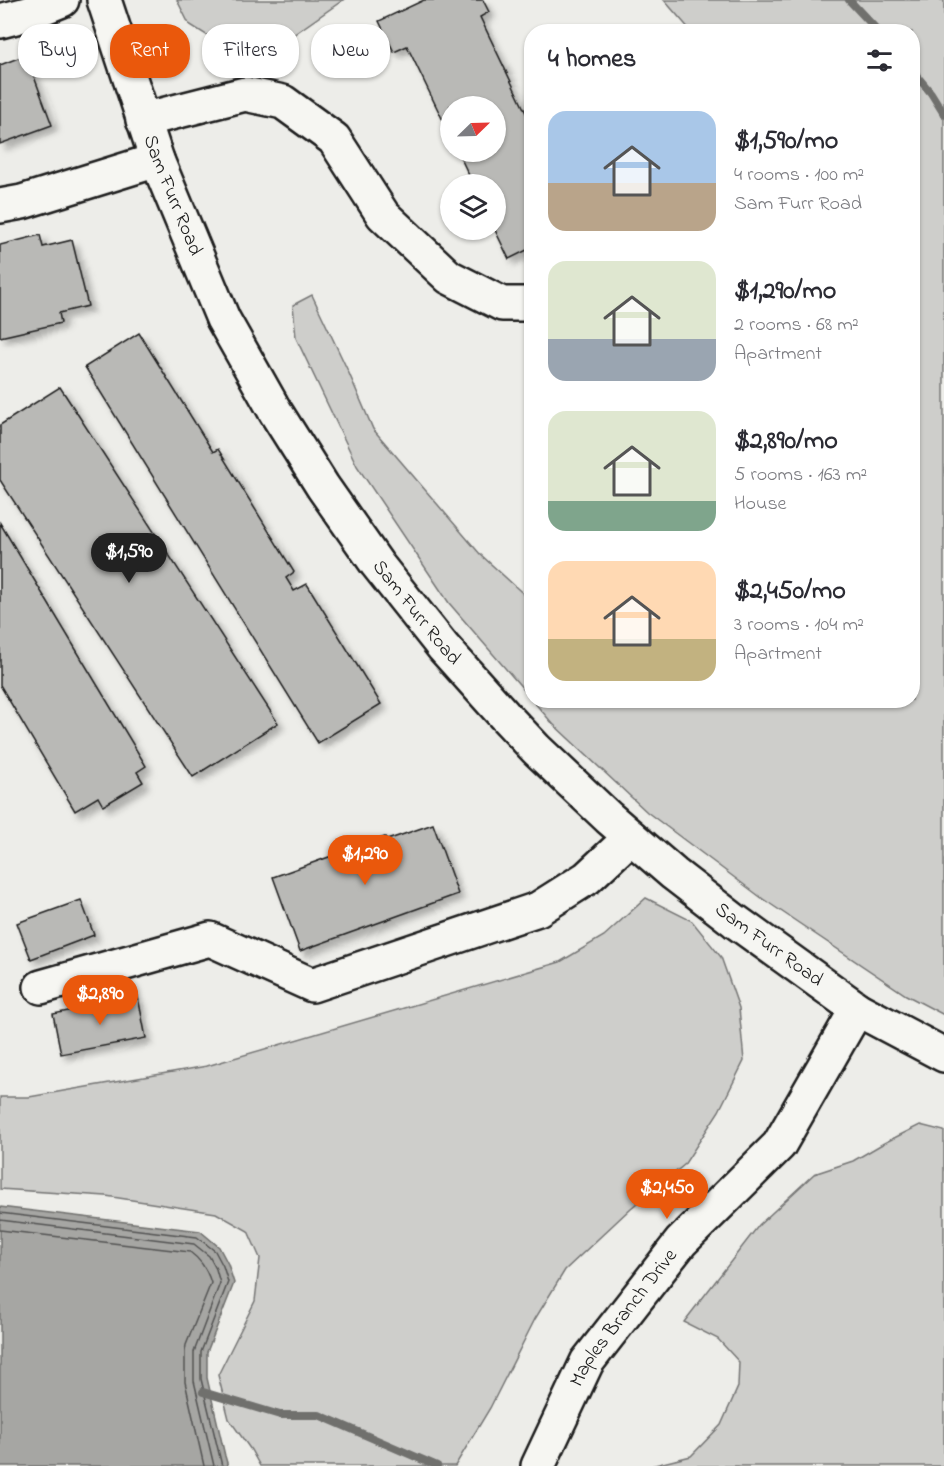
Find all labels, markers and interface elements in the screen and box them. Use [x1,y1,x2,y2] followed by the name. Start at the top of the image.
[18,24,98,78] chip: Buy
[110,24,190,78] chip: Rent
[202,24,299,78] chip: Filters
[311,24,390,78] chip: New
[548,41,636,79] text: 4 homes
[863,44,896,77] icon: filters
[440,96,506,162] north arrow
[440,96,506,240] map controls
[734,123,838,161] text: $1,590/mo
[135,131,210,260] street label: Sam Furr Road
[596,135,668,207] icon: home
[734,161,864,190] text: 4 rooms · 100 m²
[440,174,506,240] button: layers
[734,190,862,219] text: Sam Furr Road
[734,273,836,311] text: $1,290/mo
[596,285,668,357] icon: home
[734,311,859,340] text: 2 rooms · 68 m²
[734,340,822,369] text: Apartment
[734,423,838,461] text: $2,890/mo
[596,435,668,507] icon: home
[734,461,867,490] text: 5 rooms · 163 m²
[734,490,787,519] text: House
[80,533,178,584] pin: $1,590
[105,538,153,567] text: $1,590
[365,554,468,672] street label: Sam Furr Road
[734,573,846,611] text: $2,450/mo
[596,585,668,657] icon: home
[734,611,864,640] text: 3 rooms · 104 m²
[734,640,822,669] text: Apartment
[316,835,414,886] pin: $1,290
[342,840,388,869] text: $1,290
[708,896,829,994] street label: Sam Furr Road
[51,975,149,1026] pin: $2,890
[76,980,124,1009] text: $2,890
[618,1169,716,1220] pin: $2,450
[640,1174,694,1203] text: $2,450
[563,1243,685,1392] street label: Maples Branch Drive

